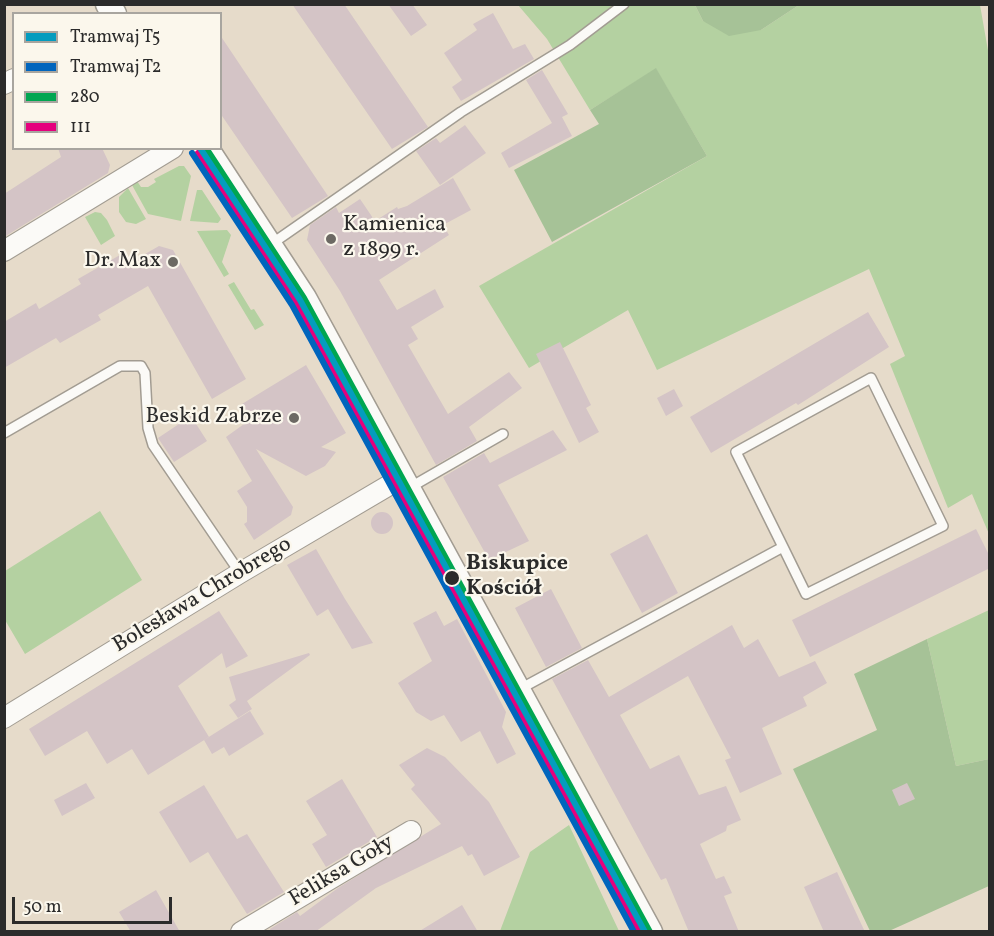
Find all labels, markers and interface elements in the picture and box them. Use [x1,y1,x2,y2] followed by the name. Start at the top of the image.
[12,12,222,150] legend
[70,25,161,50] text: Tramwaj T5
[70,55,162,80] text: Tramwaj T2
[70,85,100,110] text: 280
[70,115,91,140] text: 111
[343,213,446,264] place label: Kamienica z 1899 r.
[324,232,338,246] marker: Kamienica z 1899 r.
[84,249,161,275] place label: Dr. Max
[166,255,180,269] marker: Dr. Max
[145,405,282,431] place label: Beskid Zabrze
[287,411,301,425] marker: Beskid Zabrze
[109,532,297,660] street label: Bolesława Chrobrego
[466,552,568,604] place label: Biskupice Kościół
[443,569,461,587] marker: Biskupice Kościół
[285,830,399,914] street label: Feliksa Goły
[15,885,176,923] scale bar
[23,895,62,920] text: 50 m

